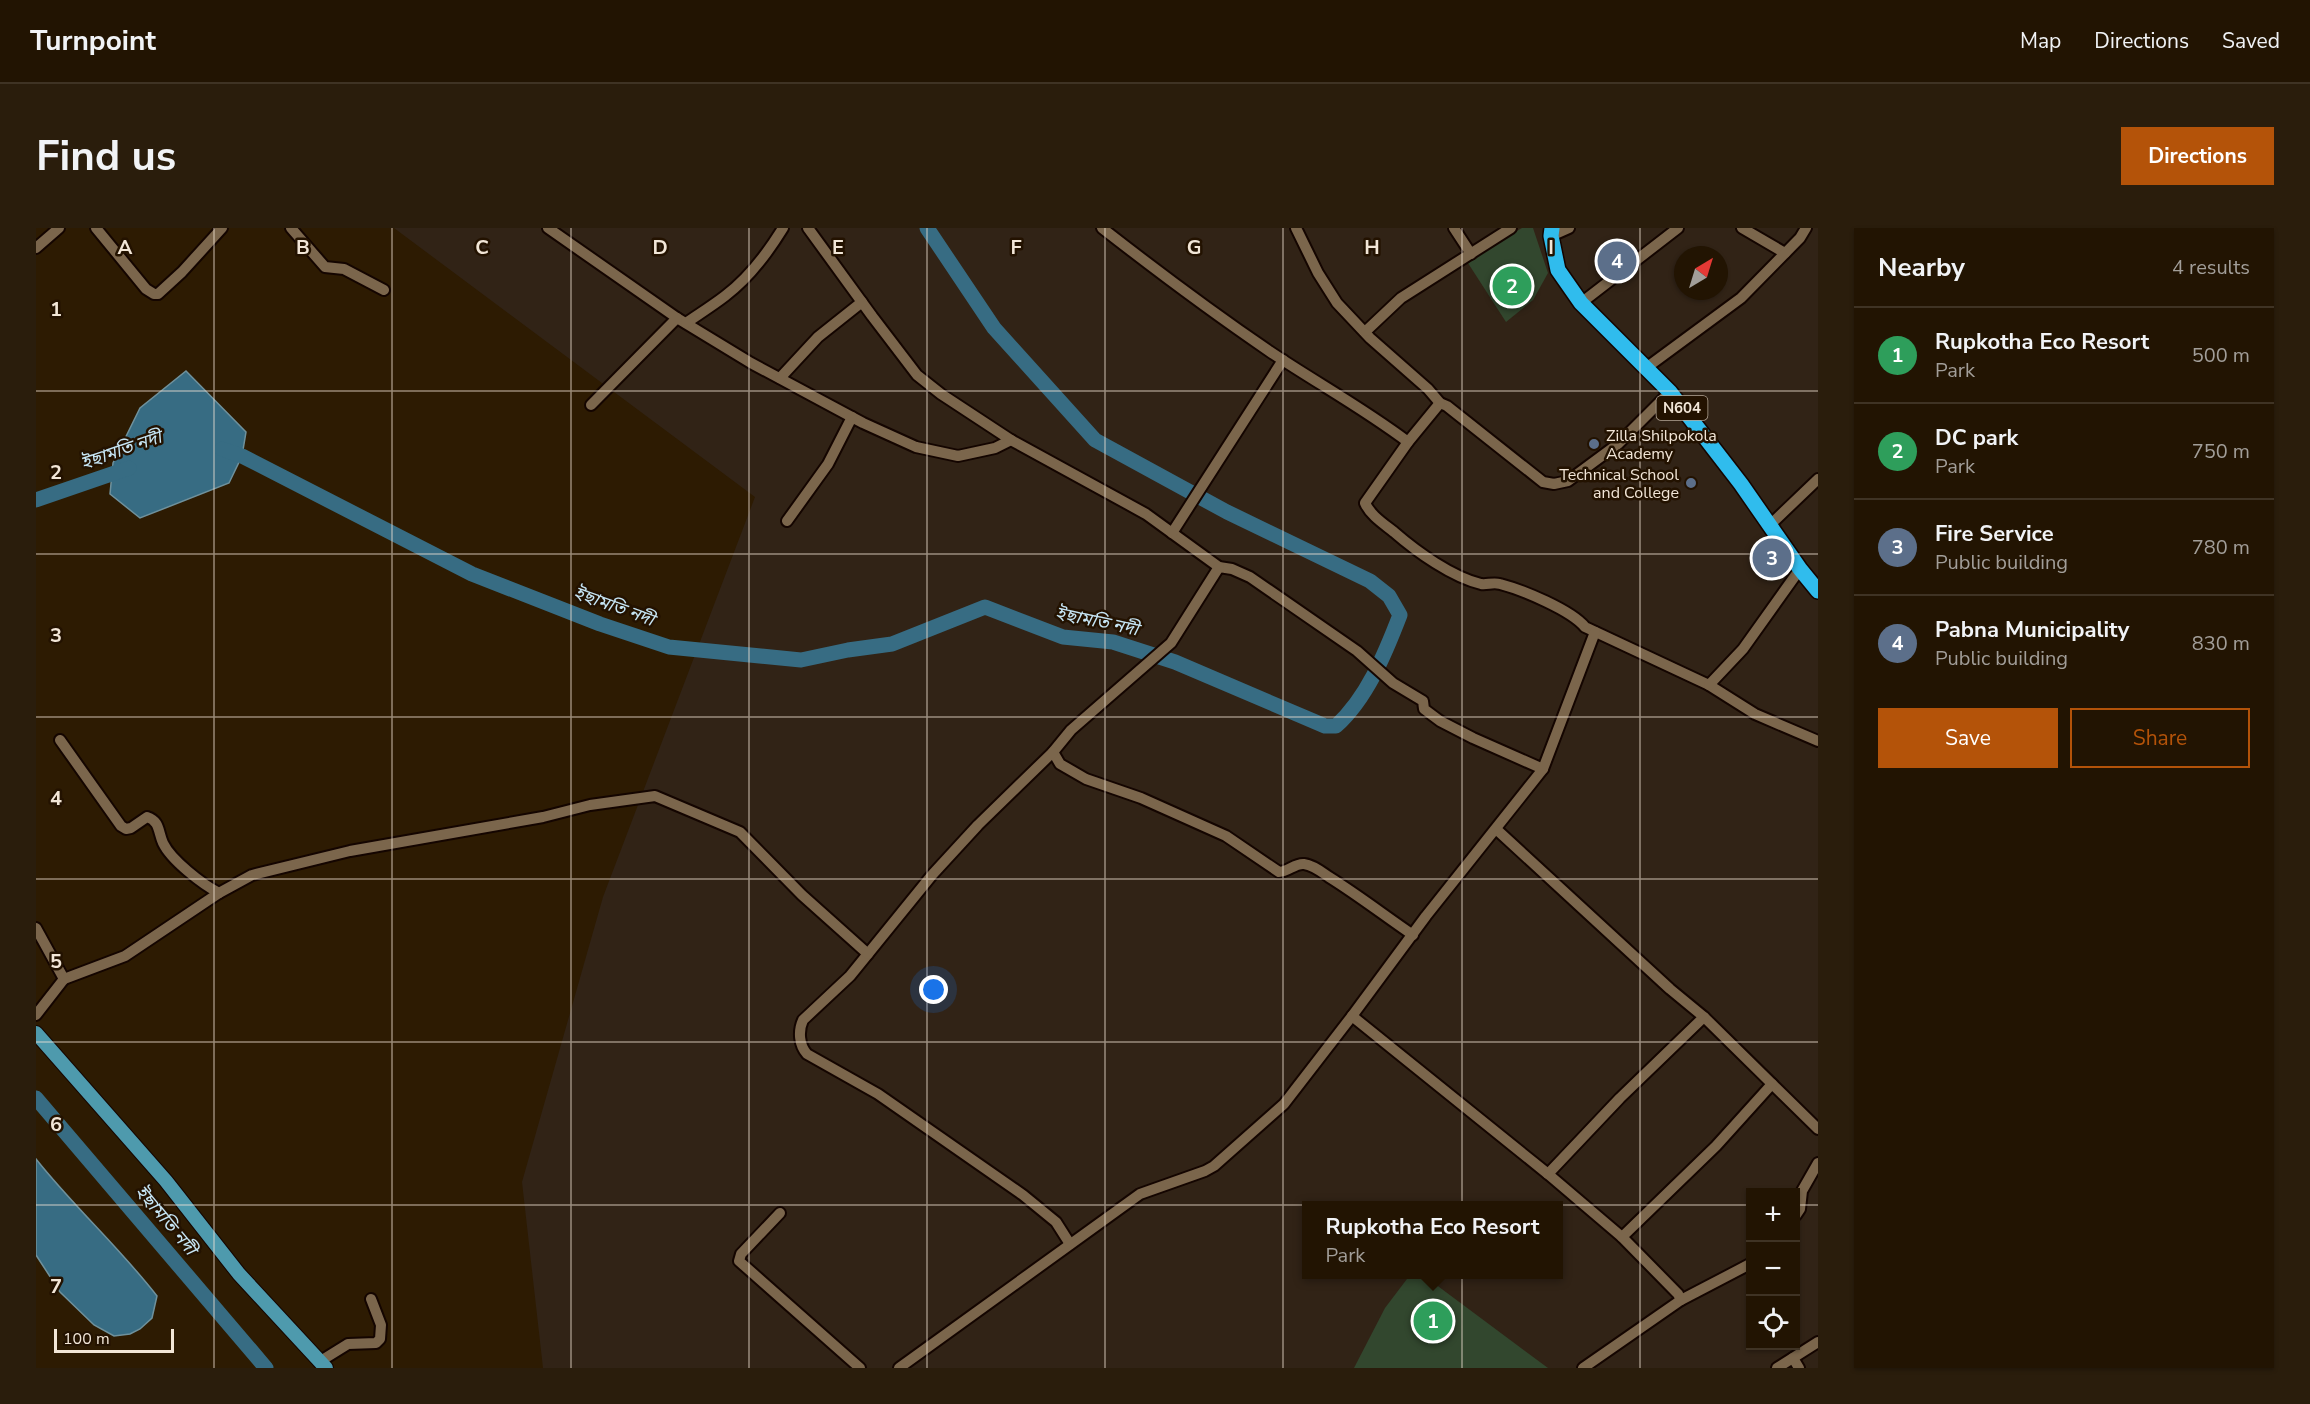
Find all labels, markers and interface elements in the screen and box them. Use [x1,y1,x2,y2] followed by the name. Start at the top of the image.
[30,22,156,60] text: Turnpoint
[2020,27,2061,55] text: Map
[2094,27,2189,55] text: Directions
[2222,27,2280,55] text: Saved
[2121,127,2274,185] button: Directions
[36,128,176,185] text: Find us
[118,234,133,261] text: A
[296,234,310,261] text: B
[475,234,489,261] text: C
[652,234,668,261] text: D
[832,234,844,261] text: E
[1010,234,1022,261] text: F
[1187,234,1201,261] text: G
[1364,234,1380,261] text: H
[1548,234,1554,261] text: I
[1598,238,1636,284] pin: 4
[1674,246,1728,300] north arrow
[1878,250,1965,285] text: Nearby
[2172,254,2250,281] text: 4 results
[1492,264,1532,308] pin: 2
[50,296,62,323] text: 1
[1935,327,2149,357] text: Rupkotha Eco Resort
[1892,342,1904,369] text: 1
[2192,342,2250,369] text: 500 m
[1935,357,1975,384] text: Park
[1656,396,1708,420] road number: N604
[1935,423,2018,453] text: DC park
[77,424,168,475] water label: ইছামতি নদী
[1606,425,1717,465] place label: Zilla Shilpokola Academy
[1587,437,1601,451] marker: Zilla Shilpokola Academy
[1892,438,1904,465] text: 2
[2192,438,2250,465] text: 750 m
[1935,453,1975,480] text: Park
[50,459,62,486] text: 2
[1559,464,1679,504] place label: Technical School and College
[1684,476,1698,490] marker: Technical School and College
[1935,519,2054,549] text: Fire Service
[1892,534,1904,561] text: 3
[2192,534,2250,561] text: 780 m
[1752,536,1792,580] pin: 3
[1935,549,2068,576] text: Public building
[570,580,661,633] water label: ইছামতি নদী
[1053,601,1144,642] water label: ইছামতি নদী
[1935,615,2129,645] text: Pabna Municipality
[50,622,62,649] text: 3
[1892,630,1904,657] text: 4
[2192,630,2250,657] text: 830 m
[1935,645,2068,672] text: Public building
[1878,708,2058,768] button: Save
[2070,708,2250,768] button: Share
[50,785,62,812] text: 4
[50,948,62,975] text: 5
[919,975,948,1004] your location
[50,1111,62,1138] text: 6
[130,1180,204,1262] water label: ইছামতি নদী
[1746,1188,1800,1350] map controls
[1746,1188,1800,1242] button: +
[1302,1201,1563,1279] popup
[1325,1212,1540,1242] text: Rupkotha Eco Resort
[1325,1242,1365,1269] text: Park
[1746,1242,1800,1296] button: −
[50,1273,62,1300] text: 7
[1746,1296,1800,1350] button: locate
[1414,1298,1452,1344] pin: 1
[54,1326,174,1354] scale bar
[63,1328,110,1350] text: 100 m

